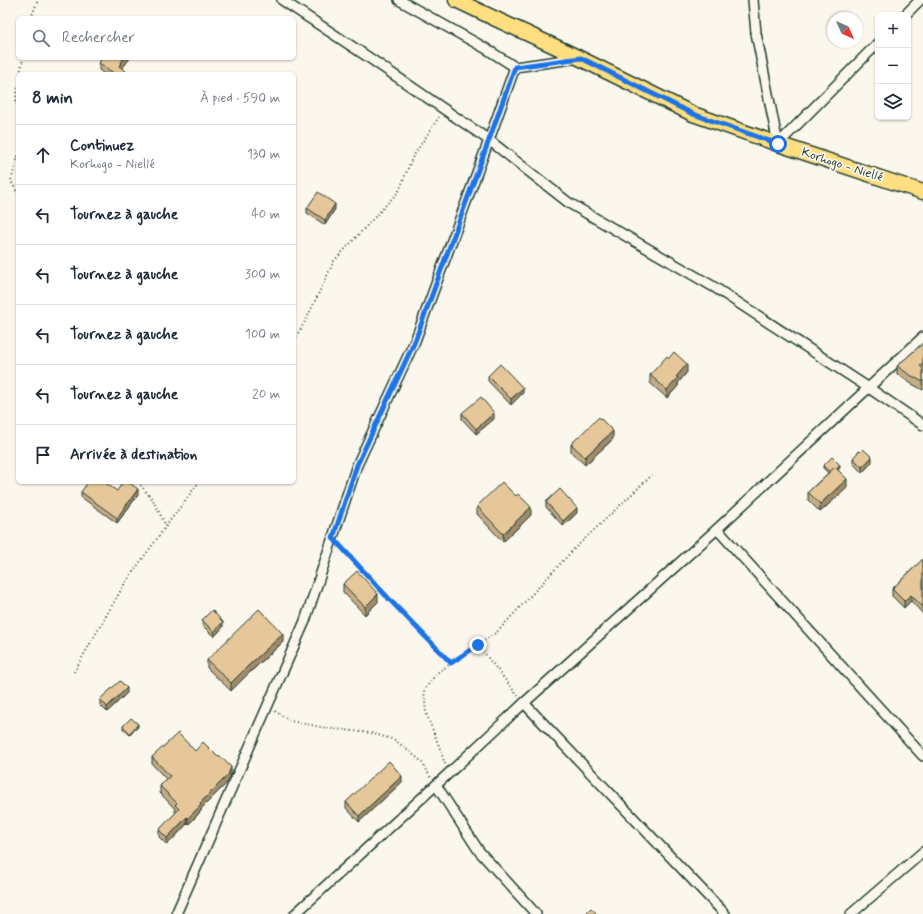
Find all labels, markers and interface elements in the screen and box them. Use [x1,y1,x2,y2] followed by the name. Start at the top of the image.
[827,12,863,48] north arrow
[875,12,911,120] map controls
[875,12,911,48] button: +
[16,16,296,60] search box
[30,27,52,49] icon: search
[62,28,135,48] text: Rechercher
[875,48,911,84] button: −
[875,84,911,120] button: layers
[32,87,73,109] text: 8 min
[200,90,280,107] text: À pied · 590 m
[769,135,787,153] route start
[70,136,134,156] text: Continuez
[32,144,54,166] icon: ahead
[799,144,885,186] street label: Korhogo - Niellé
[247,146,280,163] text: 130 m
[70,156,155,173] text: Korhogo - Niellé
[32,204,54,226] icon: left
[70,205,178,225] text: Tournez à gauche
[251,206,280,223] text: 40 m
[32,264,54,286] icon: left
[70,265,178,285] text: Tournez à gauche
[245,266,280,283] text: 300 m
[32,324,54,346] icon: left
[70,325,178,345] text: Tournez à gauche
[245,326,280,343] text: 100 m
[32,384,54,406] icon: left
[70,385,178,405] text: Tournez à gauche
[252,386,280,403] text: 20 m
[32,444,54,466] icon: arrive
[70,445,197,465] text: Arrivée à destination
[469,636,487,654] route end

